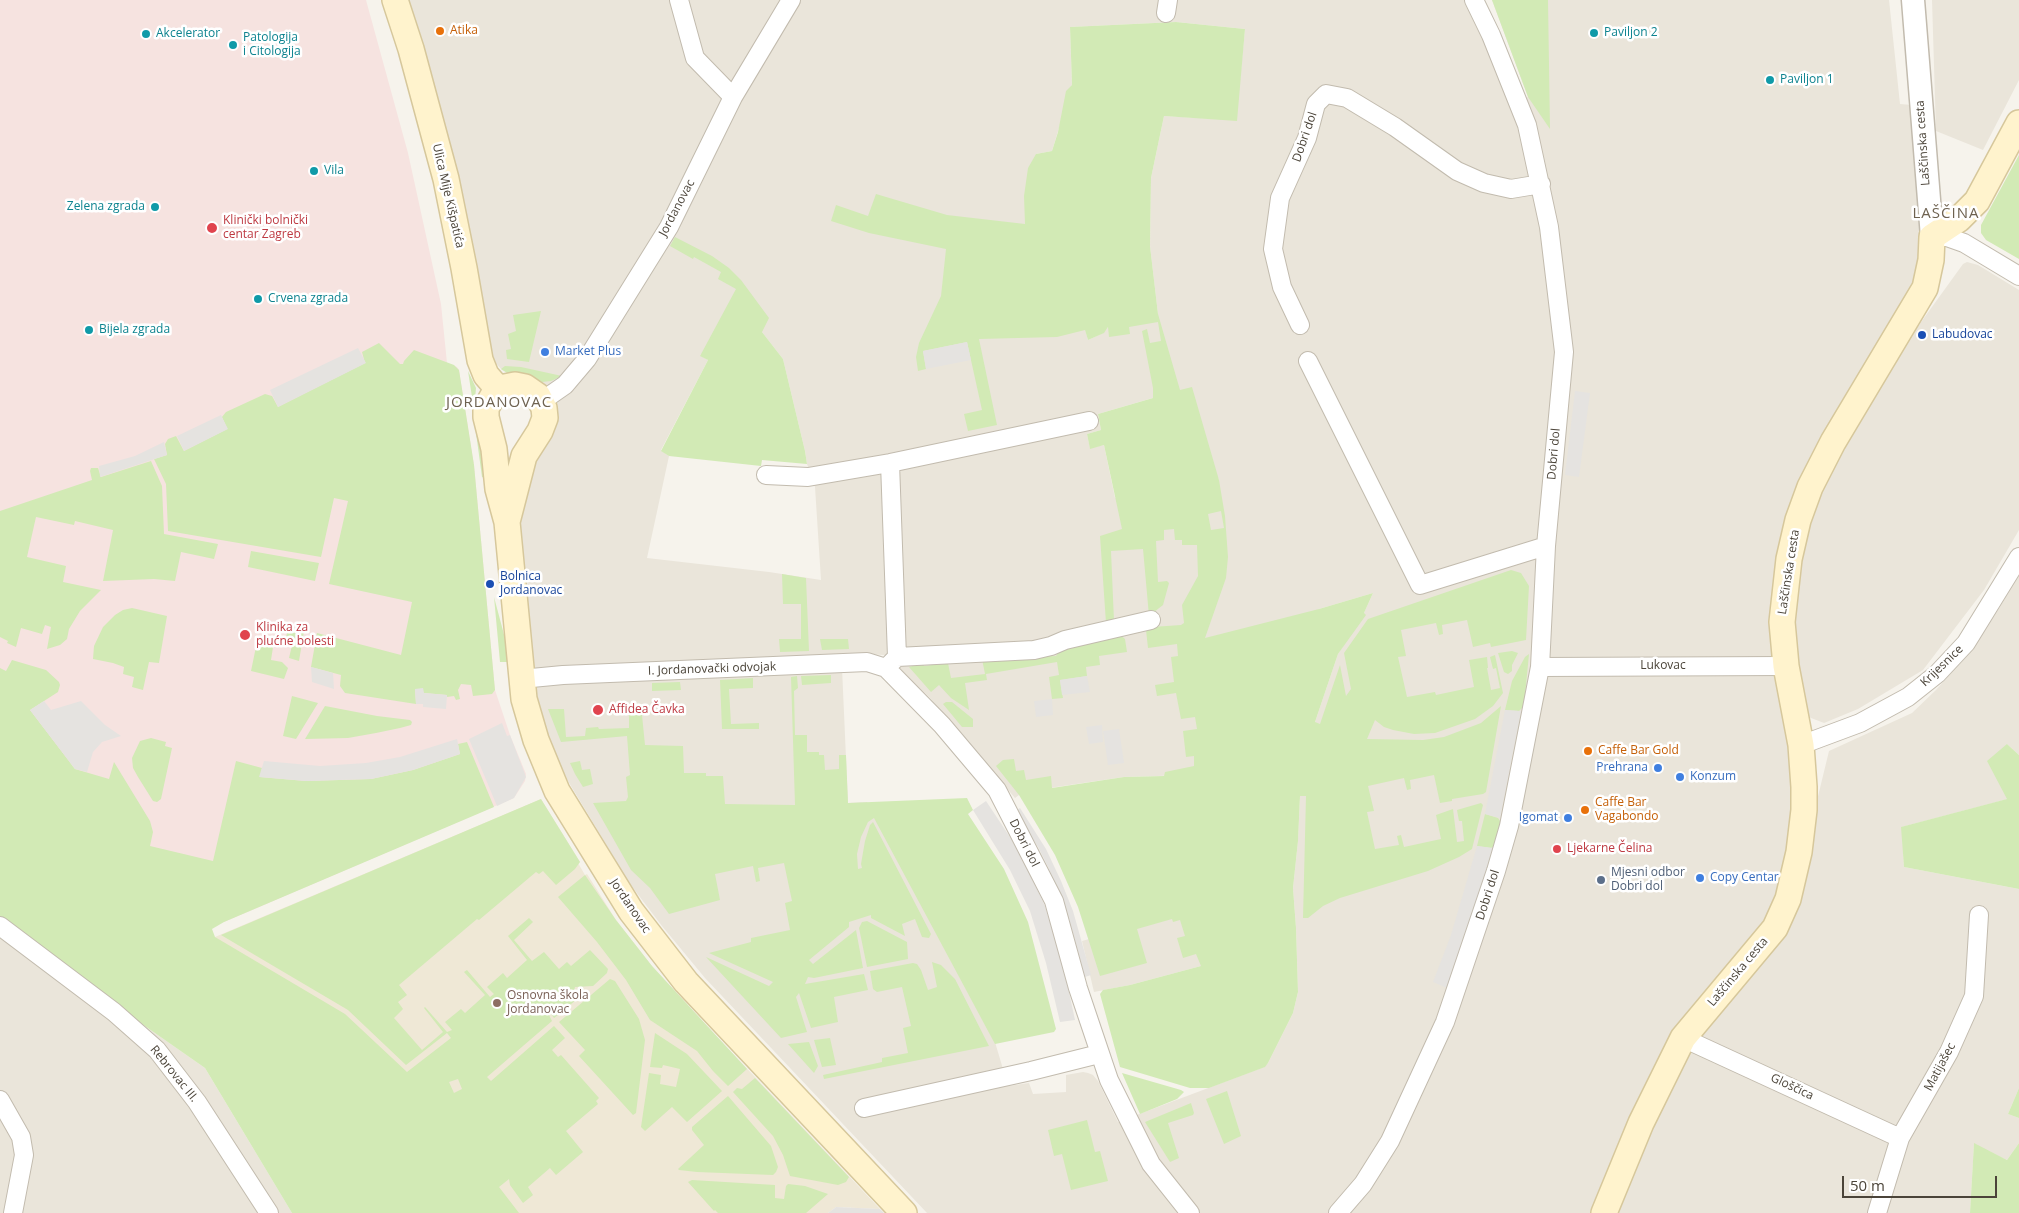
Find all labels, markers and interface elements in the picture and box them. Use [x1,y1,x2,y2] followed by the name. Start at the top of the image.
[450,24,478,38] place label: Atika
[434,25,446,37] marker: Atika
[1604,26,1658,40] place label: Paviljon 2
[156,27,220,41] place label: Akcelerator
[1588,27,1600,39] marker: Paviljon 2
[140,28,152,40] marker: Akcelerator
[243,31,301,59] place label: Patologija i Citologija
[227,39,239,51] marker: Patologija i Citologija
[1780,73,1834,87] place label: Paviljon 1
[1764,74,1776,86] marker: Paviljon 1
[1913,100,1933,186] street label: Laščinska cesta
[1290,110,1320,164] street label: Dobri dol
[429,142,467,250] street label: Ulica Mije Kišpatića
[324,164,344,178] place label: Vila
[308,165,320,177] marker: Vila
[656,177,698,239] street label: Jordanovac
[67,200,145,214] place label: Zelena zgrada
[149,201,161,213] marker: Zelena zgrada
[1912,205,1980,223] district label: LAŠČINA
[223,214,308,242] place label: Klinički bolnički centar Zagreb
[205,221,219,235] marker: Klinički bolnički centar Zagreb
[268,292,348,306] place label: Crvena zgrada
[252,293,264,305] marker: Crvena zgrada
[99,323,170,337] place label: Bijela zgrada
[83,324,95,336] marker: Bijela zgrada
[1932,328,1993,342] place label: Labudovac
[1916,329,1928,341] marker: Labudovac
[555,345,621,359] place label: Market Plus
[539,346,551,358] marker: Market Plus
[445,394,553,412] district label: JORDANOVAC
[1545,428,1563,480] street label: Dobri dol
[1775,529,1803,615] street label: Laščinska cesta
[500,570,562,598] place label: Bolnica Jordanovac
[484,578,496,590] marker: Bolnica Jordanovac
[256,621,334,649] place label: Klinika za plućne bolesti
[238,628,252,642] marker: Klinika za plućne bolesti
[1918,642,1966,690] street label: Krijesnice
[1640,659,1686,673] street label: Lukovac
[648,660,776,678] street label: I. Jordanovački odvojak
[591,703,605,717] marker: Affidea Čavka
[609,703,685,717] place label: Affidea Čavka
[1598,744,1679,758] place label: Caffe Bar Gold
[1582,745,1594,757] marker: Caffe Bar Gold
[1596,761,1648,775] place label: Prehrana
[1652,762,1664,774] marker: Prehrana
[1690,770,1736,784] place label: Konzum
[1674,771,1686,783] marker: Konzum
[1595,796,1658,824] place label: Caffe Bar Vagabondo
[1579,804,1591,816] marker: Caffe Bar Vagabondo
[1519,811,1558,825] place label: Igomat
[1562,812,1574,824] marker: Igomat
[1006,817,1042,869] street label: Dobri dol
[1567,842,1653,856] place label: Ljekarne Čelina
[1551,843,1563,855] marker: Ljekarne Čelina
[1611,866,1685,894] place label: Mjesni odbor Dobri dol
[1473,868,1503,922] street label: Dobri dol
[1710,871,1779,885] place label: Copy Centar
[1694,872,1706,884] marker: Copy Centar
[1595,874,1607,886] marker: Mjesni odbor Dobri dol
[607,876,653,936] street label: Jordanovac
[1705,935,1771,1009] street label: Laščinska cesta
[507,989,589,1017] place label: Osnovna škola Jordanovac
[491,997,503,1009] marker: Osnovna škola Jordanovac
[1921,1040,1959,1094] street label: Matijašec
[147,1043,201,1105] street label: Rebrovac III.
[1768,1071,1816,1103] street label: Gloščica
[1844,1166,1999,1198] scale bar
[1850,1175,1885,1195] text: 50 m

